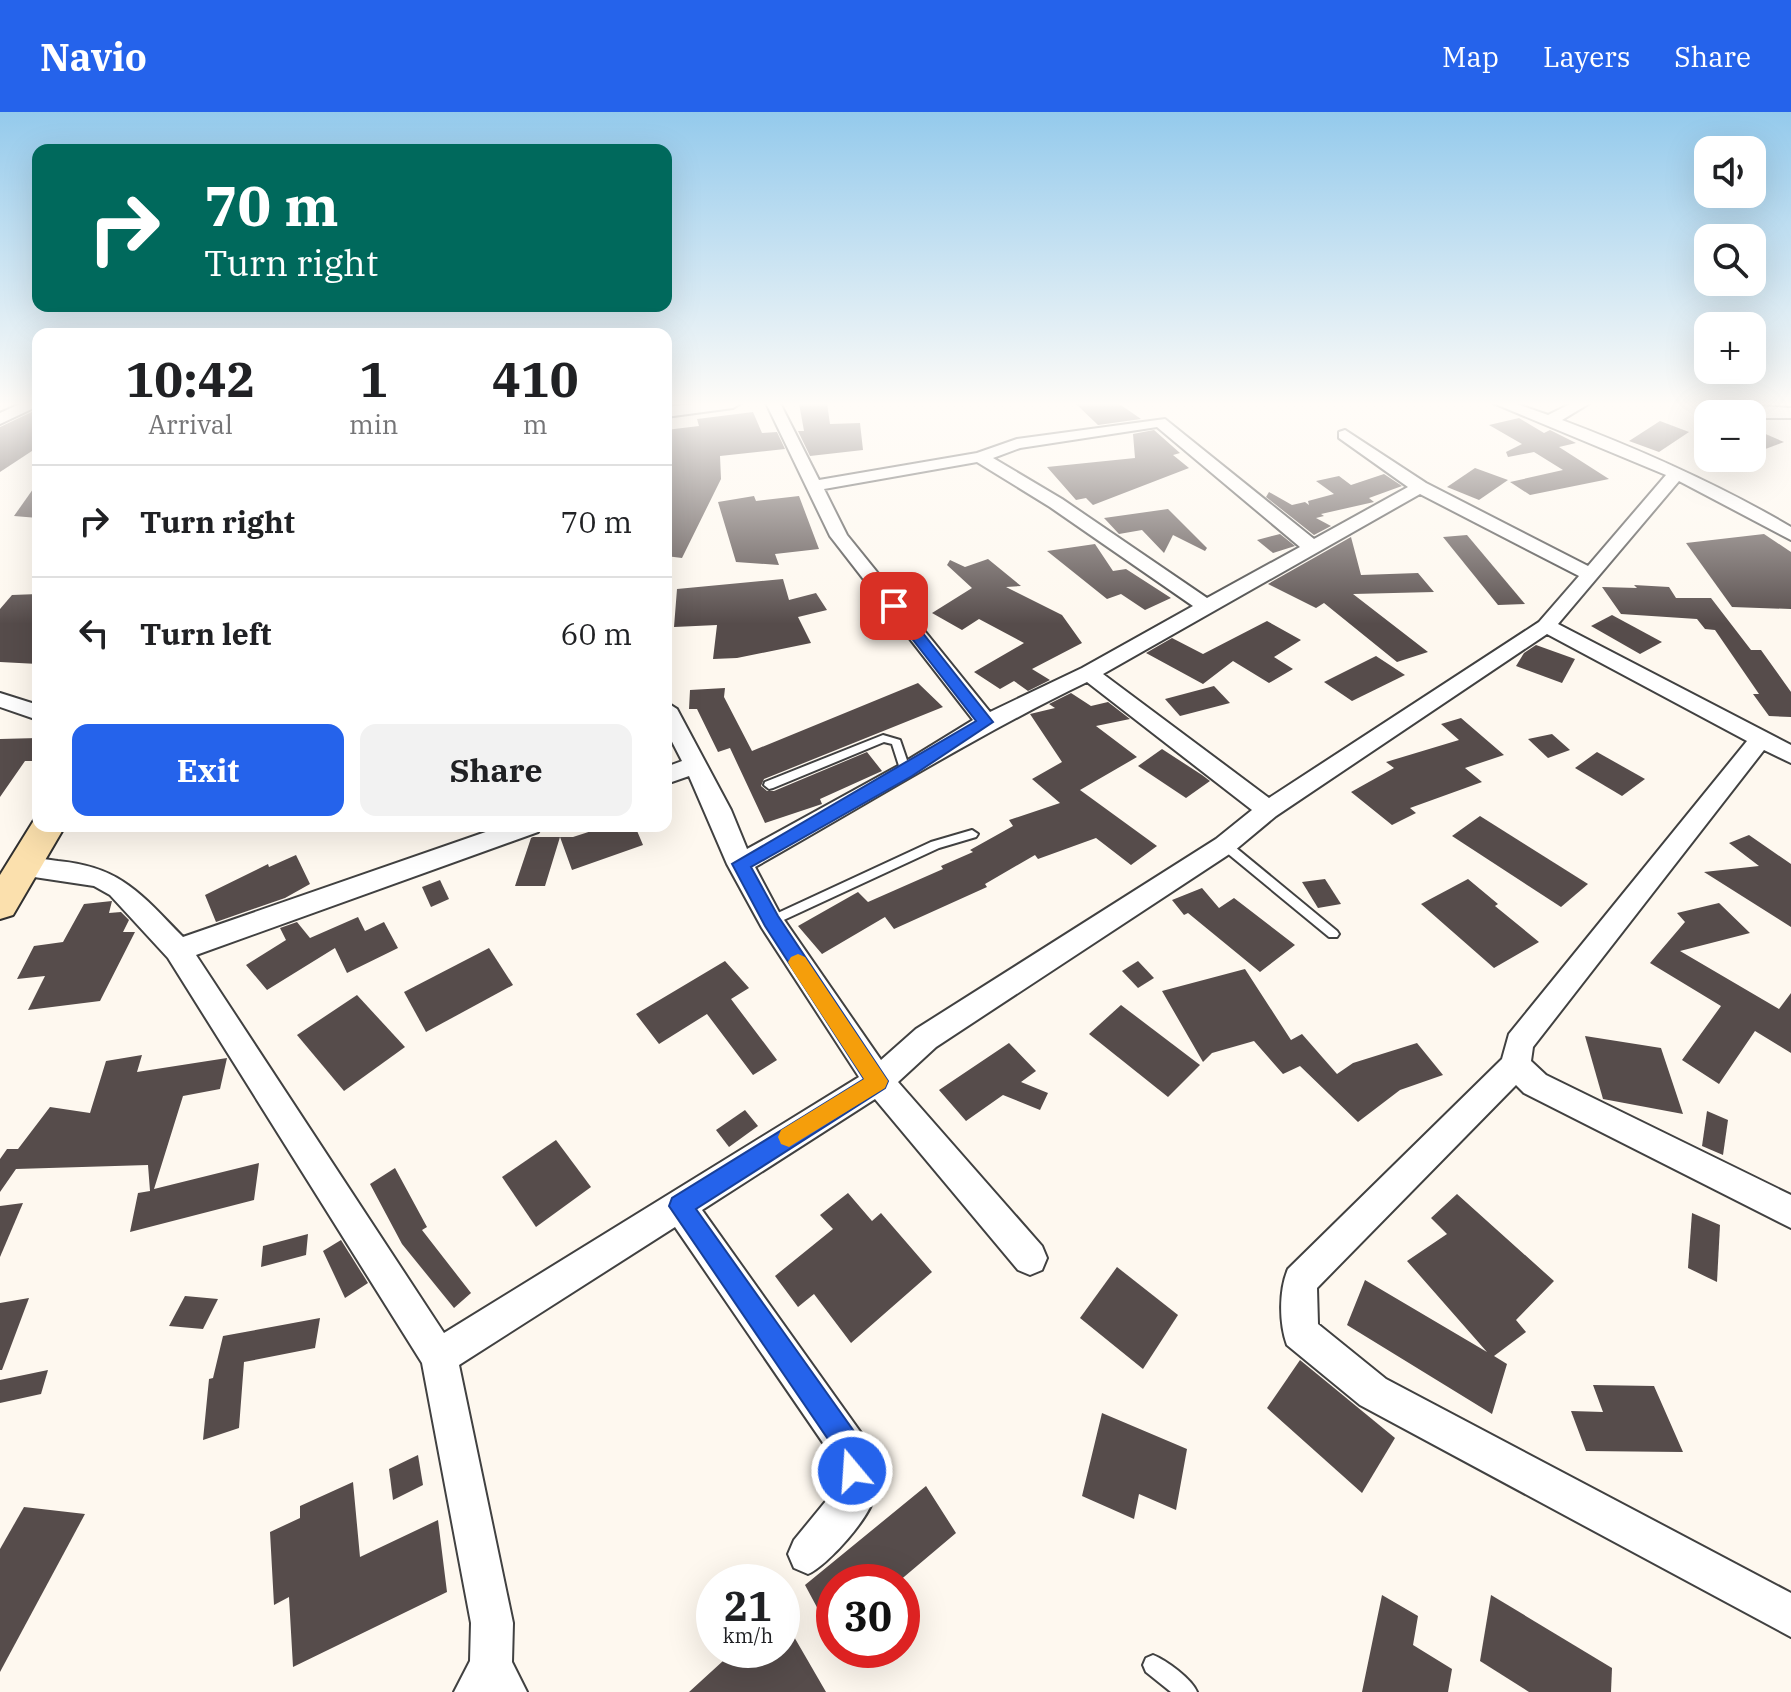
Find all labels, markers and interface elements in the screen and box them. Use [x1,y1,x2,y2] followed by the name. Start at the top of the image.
[40,32,147,81] text: Navio
[1442,38,1499,75] text: Map
[1543,38,1630,75] text: Layers
[1674,38,1751,75] text: Share
[1694,136,1766,472] map controls
[1694,136,1766,208] button: sound
[204,169,339,241] text: 70 m
[72,176,176,280] icon: right
[1694,224,1766,296] button: search
[204,239,378,286] text: Turn right
[1694,312,1766,384] button: +
[126,348,255,410] text: 10:42
[359,348,388,410] text: 1
[492,348,578,410] text: 410
[1694,400,1766,472] button: −
[148,407,233,441] text: Arrival
[349,407,398,441] text: min
[523,407,548,441] text: m
[72,499,116,543] icon: right
[140,502,295,541] text: Turn right
[560,502,632,541] text: 70 m
[860,572,928,640] pin
[872,584,916,628] icon: arrive
[72,611,116,655] icon: left
[140,614,272,653] text: Turn left
[560,614,632,653] text: 60 m
[72,724,344,816] button: Exit
[360,724,632,816] button: Share
[810,1429,894,1513] position arrow
[816,1564,920,1668] speed limit sign: 30
[724,1580,772,1632] text: 21
[723,1622,773,1649] text: km/h

